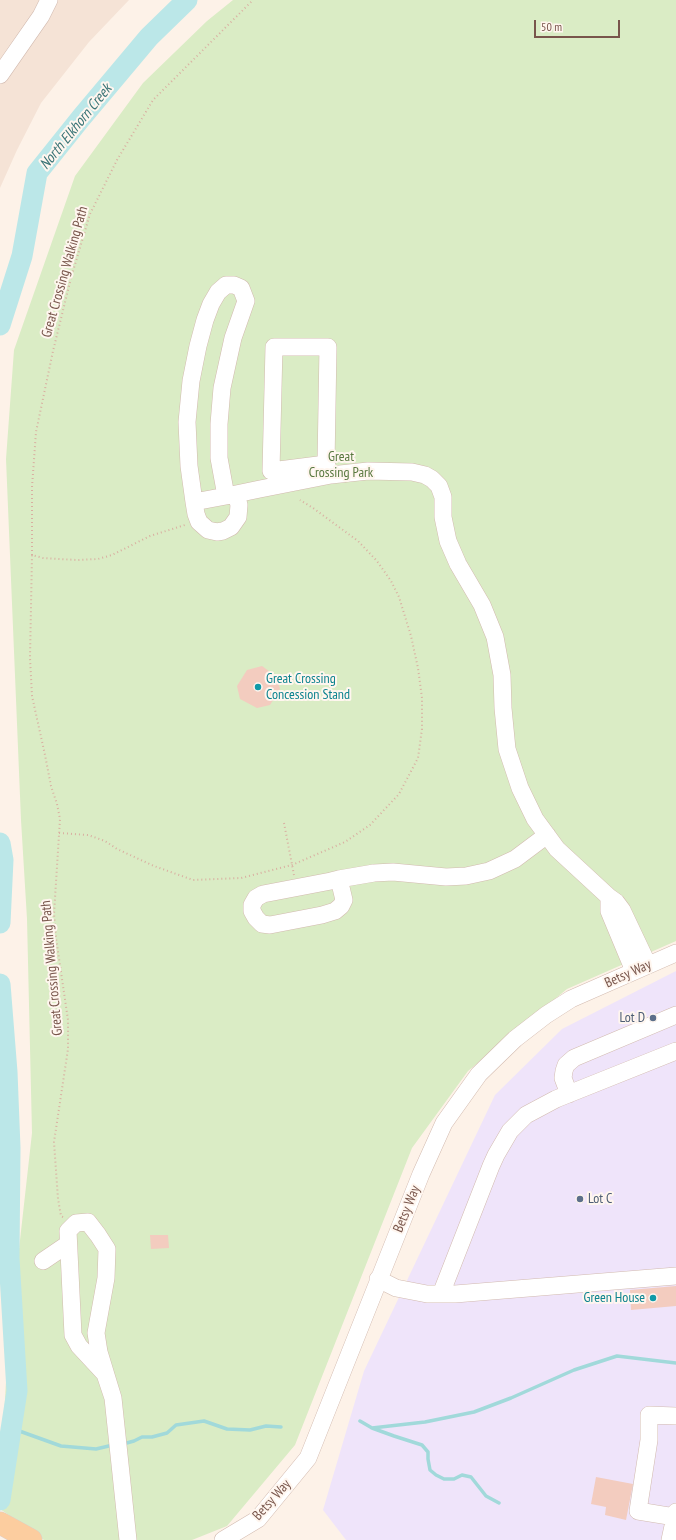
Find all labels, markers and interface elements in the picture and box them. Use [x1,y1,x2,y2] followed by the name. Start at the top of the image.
[536,12,622,38] scale bar
[541,19,562,34] text: 50 m
[36,81,116,173] water label: North Elkhorn Creek
[38,204,92,340] street label: Great Crossing Walking Path
[309,449,373,482] park label: Great Crossing Park
[266,671,350,704] place label: Great Crossing Concession Stand
[253,682,263,692] marker: Great Crossing Concession Stand
[38,900,66,1036] street label: Great Crossing Walking Path
[602,956,654,992] street label: Betsy Way
[620,1010,645,1026] place label: Lot D
[648,1013,658,1023] marker: Lot D
[390,1183,424,1235] street label: Betsy Way
[588,1191,612,1207] place label: Lot C
[575,1194,585,1204] marker: Lot C
[584,1290,645,1306] place label: Green House
[648,1293,658,1303] marker: Green House
[249,1476,295,1524] street label: Betsy Way

